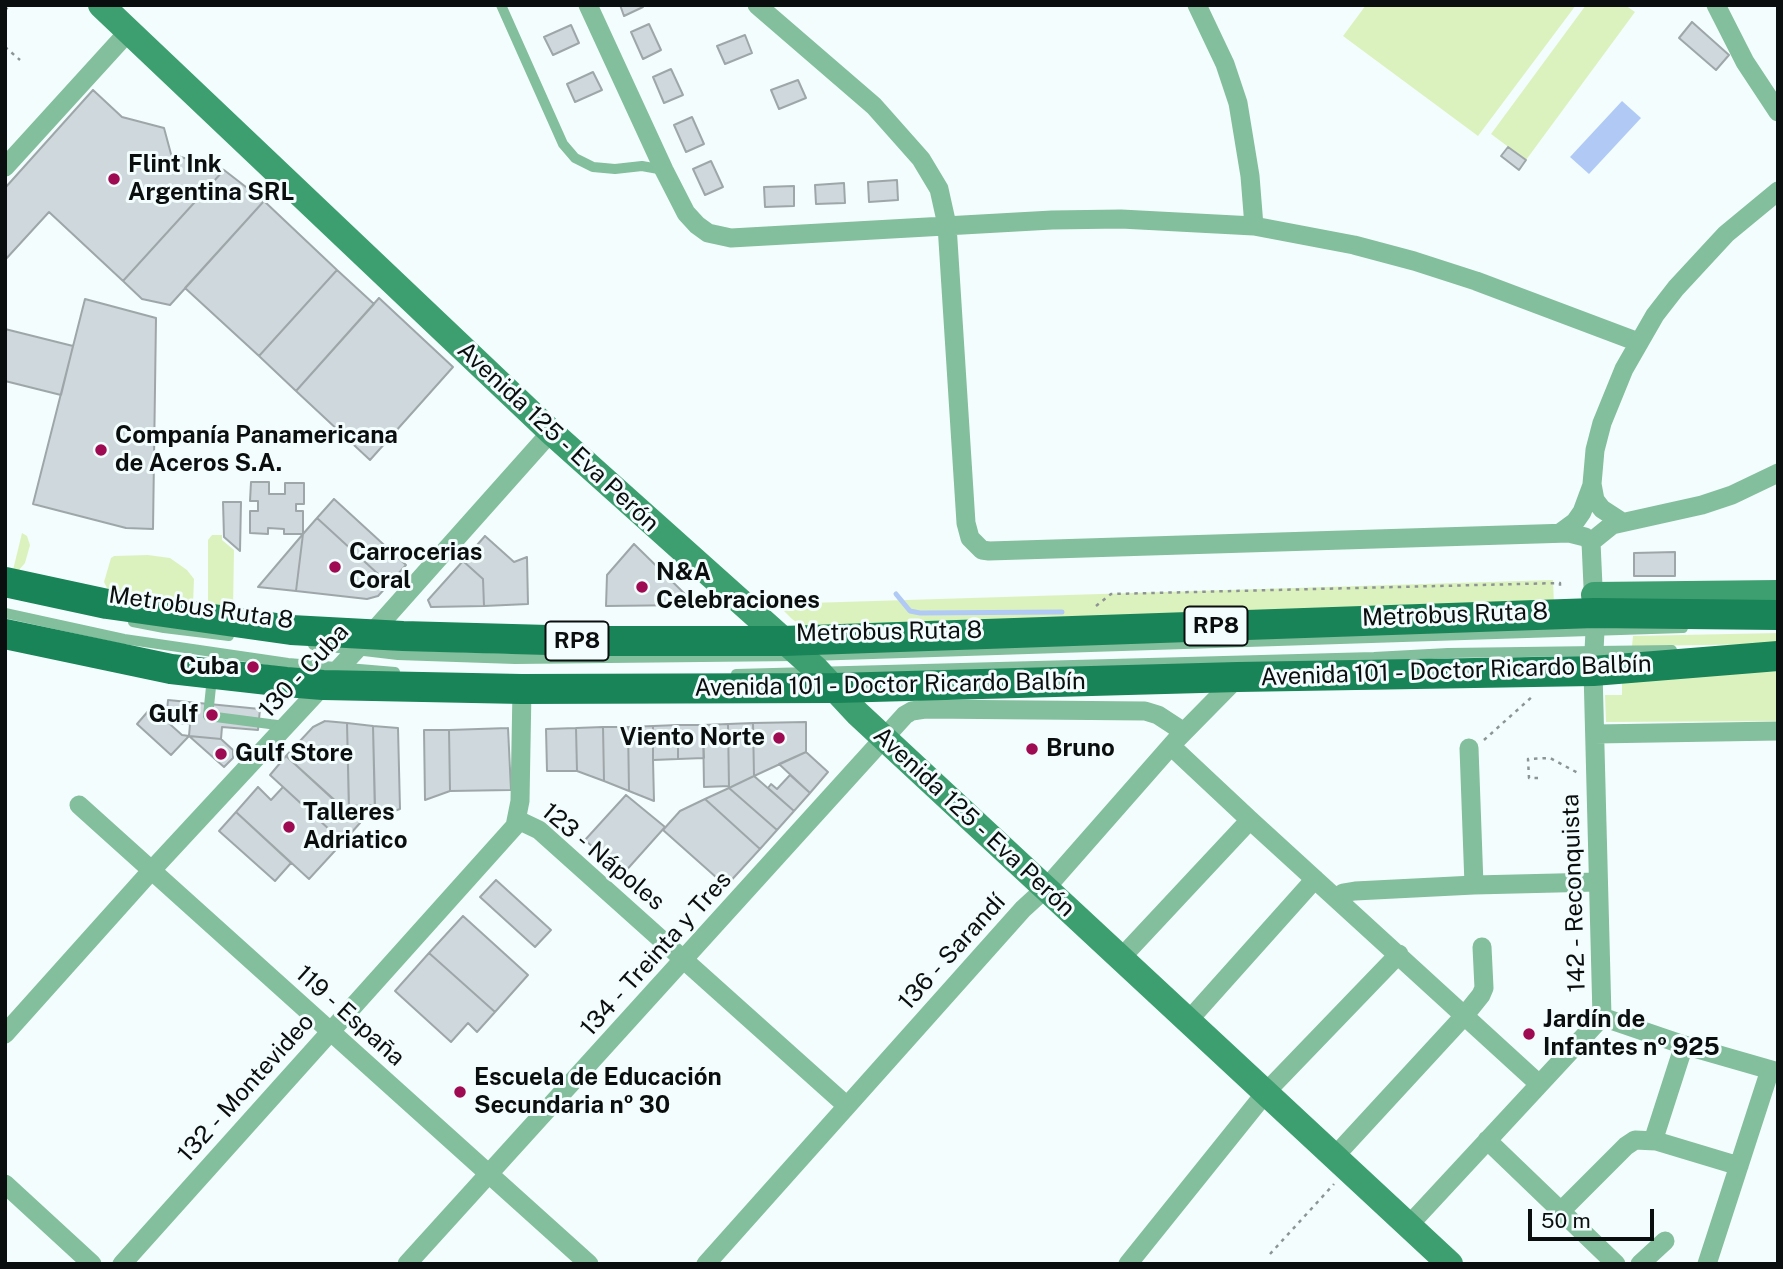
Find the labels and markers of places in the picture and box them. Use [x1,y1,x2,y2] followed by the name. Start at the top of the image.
[128,151,294,207] place label: Flint Ink Argentina SRL
[106,171,122,187] marker: Flint Ink Argentina SRL
[115,422,398,478] place label: Companía Panamericana de Aceros S.A.
[93,442,109,458] marker: Companía Panamericana de Aceros S.A.
[349,539,482,595] place label: Carrocerias Coral
[327,559,343,575] marker: Carrocerias Coral
[656,559,820,615] place label: N&A Celebraciones
[634,579,650,595] marker: N&A Celebraciones
[179,653,239,681] place label: Cuba
[245,659,261,675] marker: Cuba
[149,701,198,729] place label: Gulf
[204,707,220,723] marker: Gulf
[620,724,765,752] place label: Viento Norte
[771,730,787,746] marker: Viento Norte
[1046,735,1115,763] place label: Bruno
[235,740,353,768] place label: Gulf Store
[1024,741,1040,757] marker: Bruno
[213,746,229,762] marker: Gulf Store
[303,799,407,855] place label: Talleres Adriatico
[281,819,297,835] marker: Talleres Adriatico
[1543,1006,1720,1062] place label: Jardín de Infantes nº 925
[1521,1026,1537,1042] marker: Jardín de Infantes nº 925
[474,1064,722,1120] place label: Escuela de Educación Secundaria nº 30
[452,1084,468,1100] marker: Escuela de Educación Secundaria nº 30

